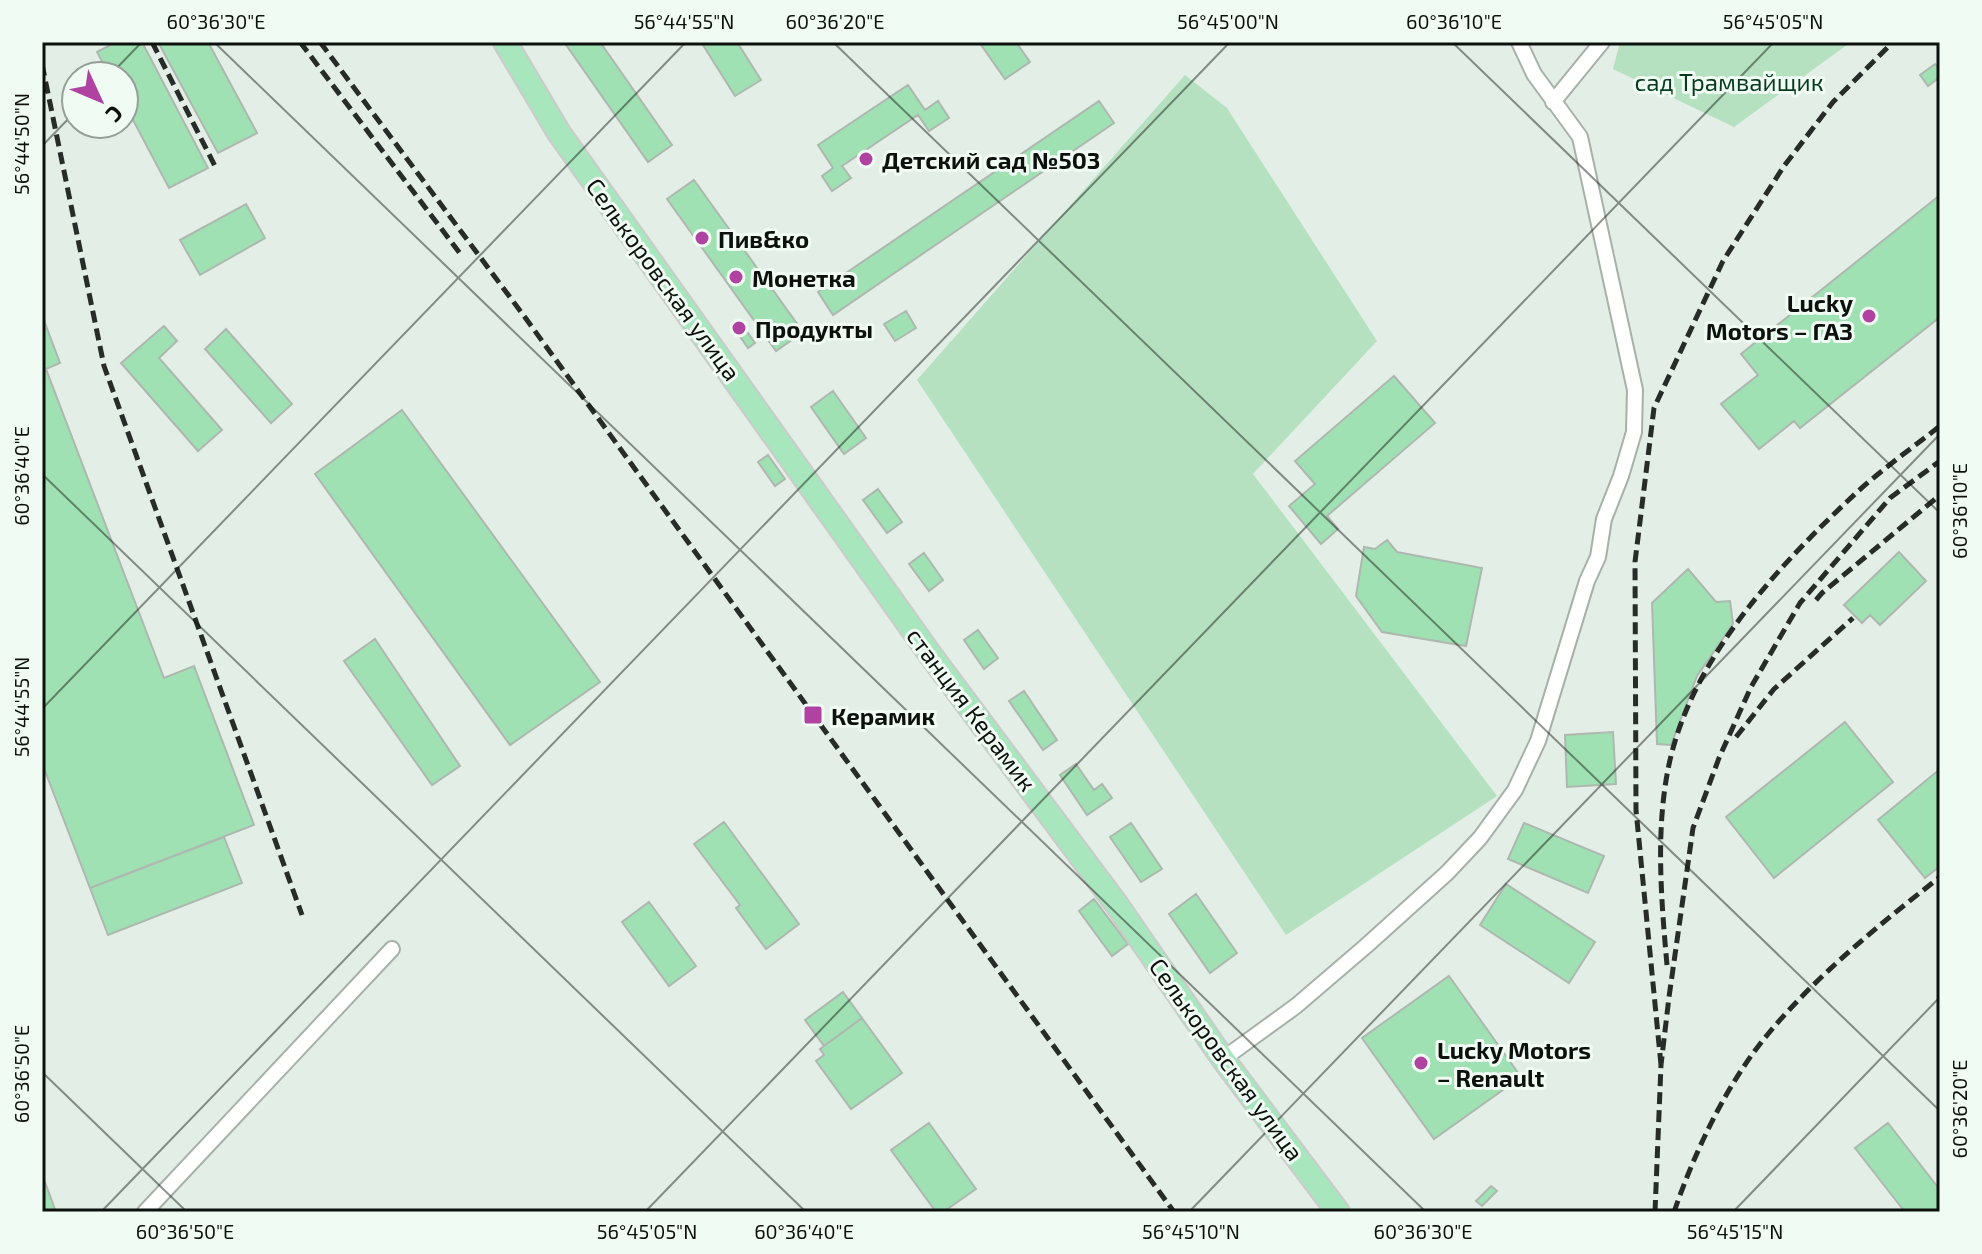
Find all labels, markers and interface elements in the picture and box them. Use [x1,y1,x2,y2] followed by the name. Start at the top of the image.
[167,9,265,33] text: 60°36'30"E
[634,9,734,33] text: 56°44'55"N
[785,9,885,33] text: 60°36'20"E
[1177,9,1279,33] text: 56°45'00"N
[1406,9,1502,33] text: 60°36'10"E
[1723,9,1823,33] text: 56°45'05"N
[60,60,140,140] north arrow
[1634,67,1824,96] park label: сад Трамвайщик
[9,93,33,195] text: 56°44'50"N
[101,101,129,128] text: С
[882,145,1100,174] place label: Детский сад №503
[857,150,875,168] marker: Детский сад №503
[580,172,747,386] street label: Селькоровская улица
[718,224,809,253] place label: Пив&ко
[693,229,711,247] marker: Пив&ко
[752,263,856,292] place label: Монетка
[727,268,745,286] marker: Монетка
[1706,288,1853,345] place label: Lucky Motors – ГАЗ
[1860,307,1878,325] marker: Lucky Motors – ГАЗ
[755,314,873,343] place label: Продукты
[730,319,748,337] marker: Продукты
[9,426,33,526] text: 60°36'40"E
[1947,463,1971,559] text: 60°36'10"E
[901,622,1043,796] street label: станция Керамик
[9,657,33,757] text: 56°44'55"N
[831,701,935,730] place label: Керамик
[802,704,824,726] marker: Керамик
[1143,952,1310,1166] street label: Селькоровская улица
[9,1025,33,1123] text: 60°36'50"E
[1437,1035,1591,1092] place label: Lucky Motors – Renault
[1412,1054,1430,1072] marker: Lucky Motors – Renault
[1947,1059,1971,1159] text: 60°36'20"E
[136,1219,234,1243] text: 60°36'50"E
[597,1219,697,1243] text: 56°45'05"N
[754,1219,854,1243] text: 60°36'40"E
[1142,1219,1240,1243] text: 56°45'10"N
[1374,1219,1472,1243] text: 60°36'30"E
[1687,1219,1783,1243] text: 56°45'15"N

